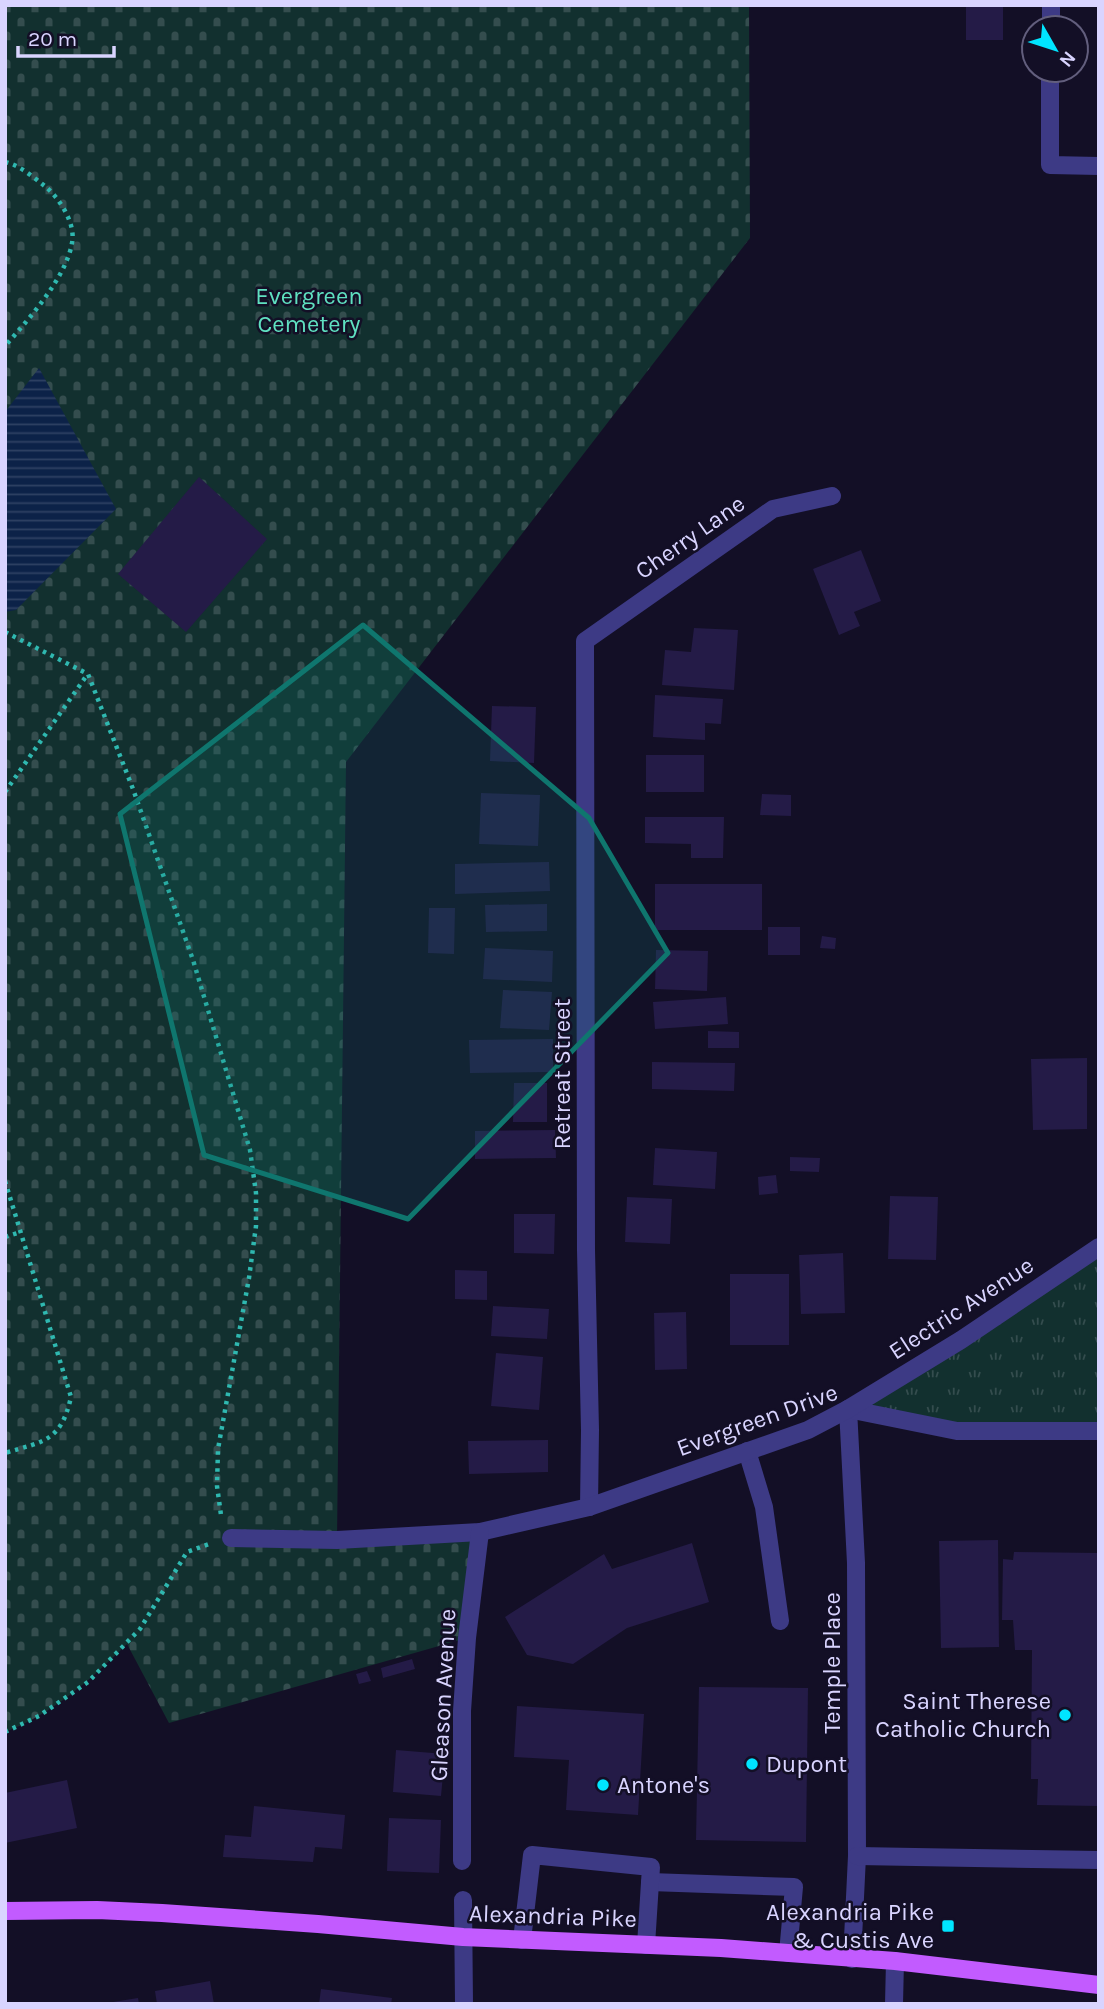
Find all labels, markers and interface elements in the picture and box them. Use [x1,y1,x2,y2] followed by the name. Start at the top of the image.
[18,14,114,58] scale bar
[1020,14,1090,84] north arrow
[28,27,77,51] text: 20 m
[1055,47,1080,71] text: N
[255,282,363,338] park label: Evergreen Cemetery
[630,489,750,585] street label: Cherry Lane
[548,999,576,1149] street label: Retreat Street
[883,1251,1039,1365] street label: Electric Avenue
[673,1378,841,1462] street label: Evergreen Drive
[818,1592,846,1734] street label: Temple Place
[425,1608,461,1782] street label: Gleason Avenue
[875,1687,1051,1743] place label: Saint Therese Catholic Church
[1057,1707,1073,1723] marker: Saint Therese Catholic Church
[766,1750,847,1778] place label: Dupont
[744,1756,760,1772] marker: Dupont
[617,1771,710,1799] place label: Antone's
[595,1777,611,1793] marker: Antone's
[766,1898,934,1954] place label: Alexandria Pike & Custis Ave
[469,1899,637,1933] street label: Alexandria Pike
[940,1918,956,1934] marker: Alexandria Pike & Custis Ave

